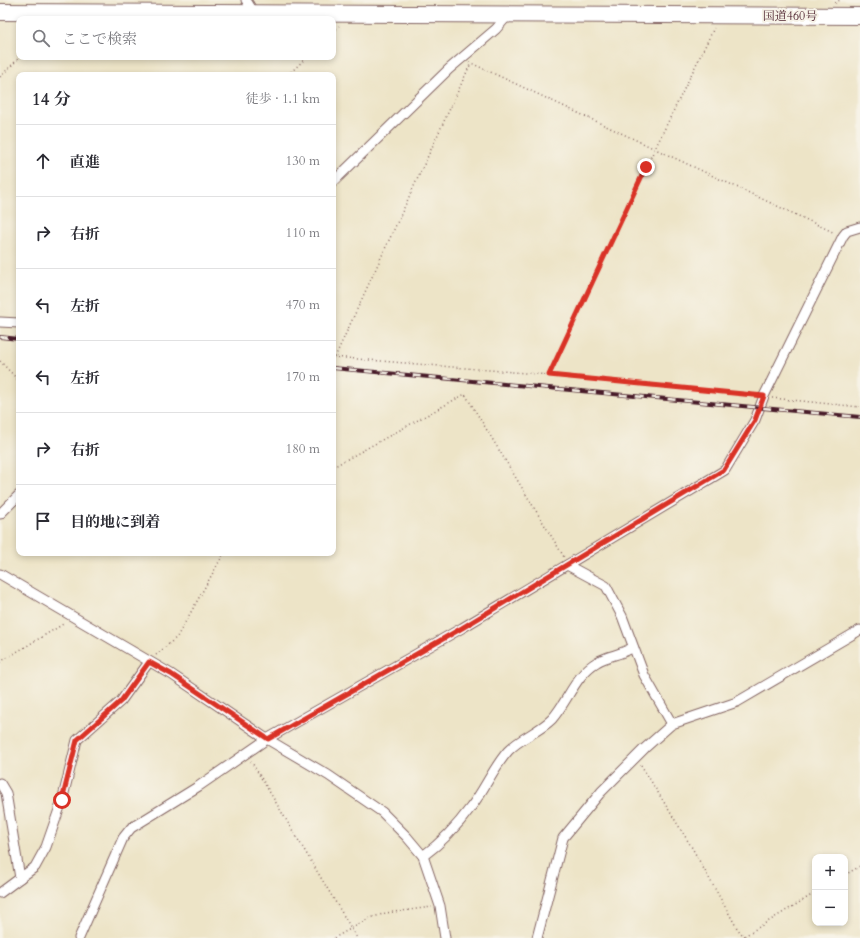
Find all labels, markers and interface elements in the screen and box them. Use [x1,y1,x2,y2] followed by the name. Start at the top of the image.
[763,8,817,24] street label: 国道460号
[16,16,336,60] search box
[30,27,52,49] icon: search
[62,29,137,49] text: ここで検索
[32,88,71,111] text: 14 分
[246,90,320,108] text: 徒歩 · 1.1 km
[32,150,54,172] icon: ahead
[70,152,100,172] text: 直進
[286,152,320,170] text: 130 m
[637,158,655,176] route end
[32,222,54,244] icon: right
[70,224,100,244] text: 右折
[286,224,320,242] text: 110 m
[32,294,54,316] icon: left
[70,296,100,316] text: 左折
[286,296,320,314] text: 470 m
[32,366,54,388] icon: left
[70,368,100,388] text: 左折
[286,368,320,386] text: 170 m
[32,438,54,460] icon: right
[70,440,100,460] text: 右折
[286,440,320,458] text: 180 m
[32,510,54,532] icon: arrive
[70,512,160,532] text: 目的地に到着
[53,791,71,809] route start
[812,854,848,926] map controls
[812,854,848,890] button: +
[812,890,848,926] button: −

